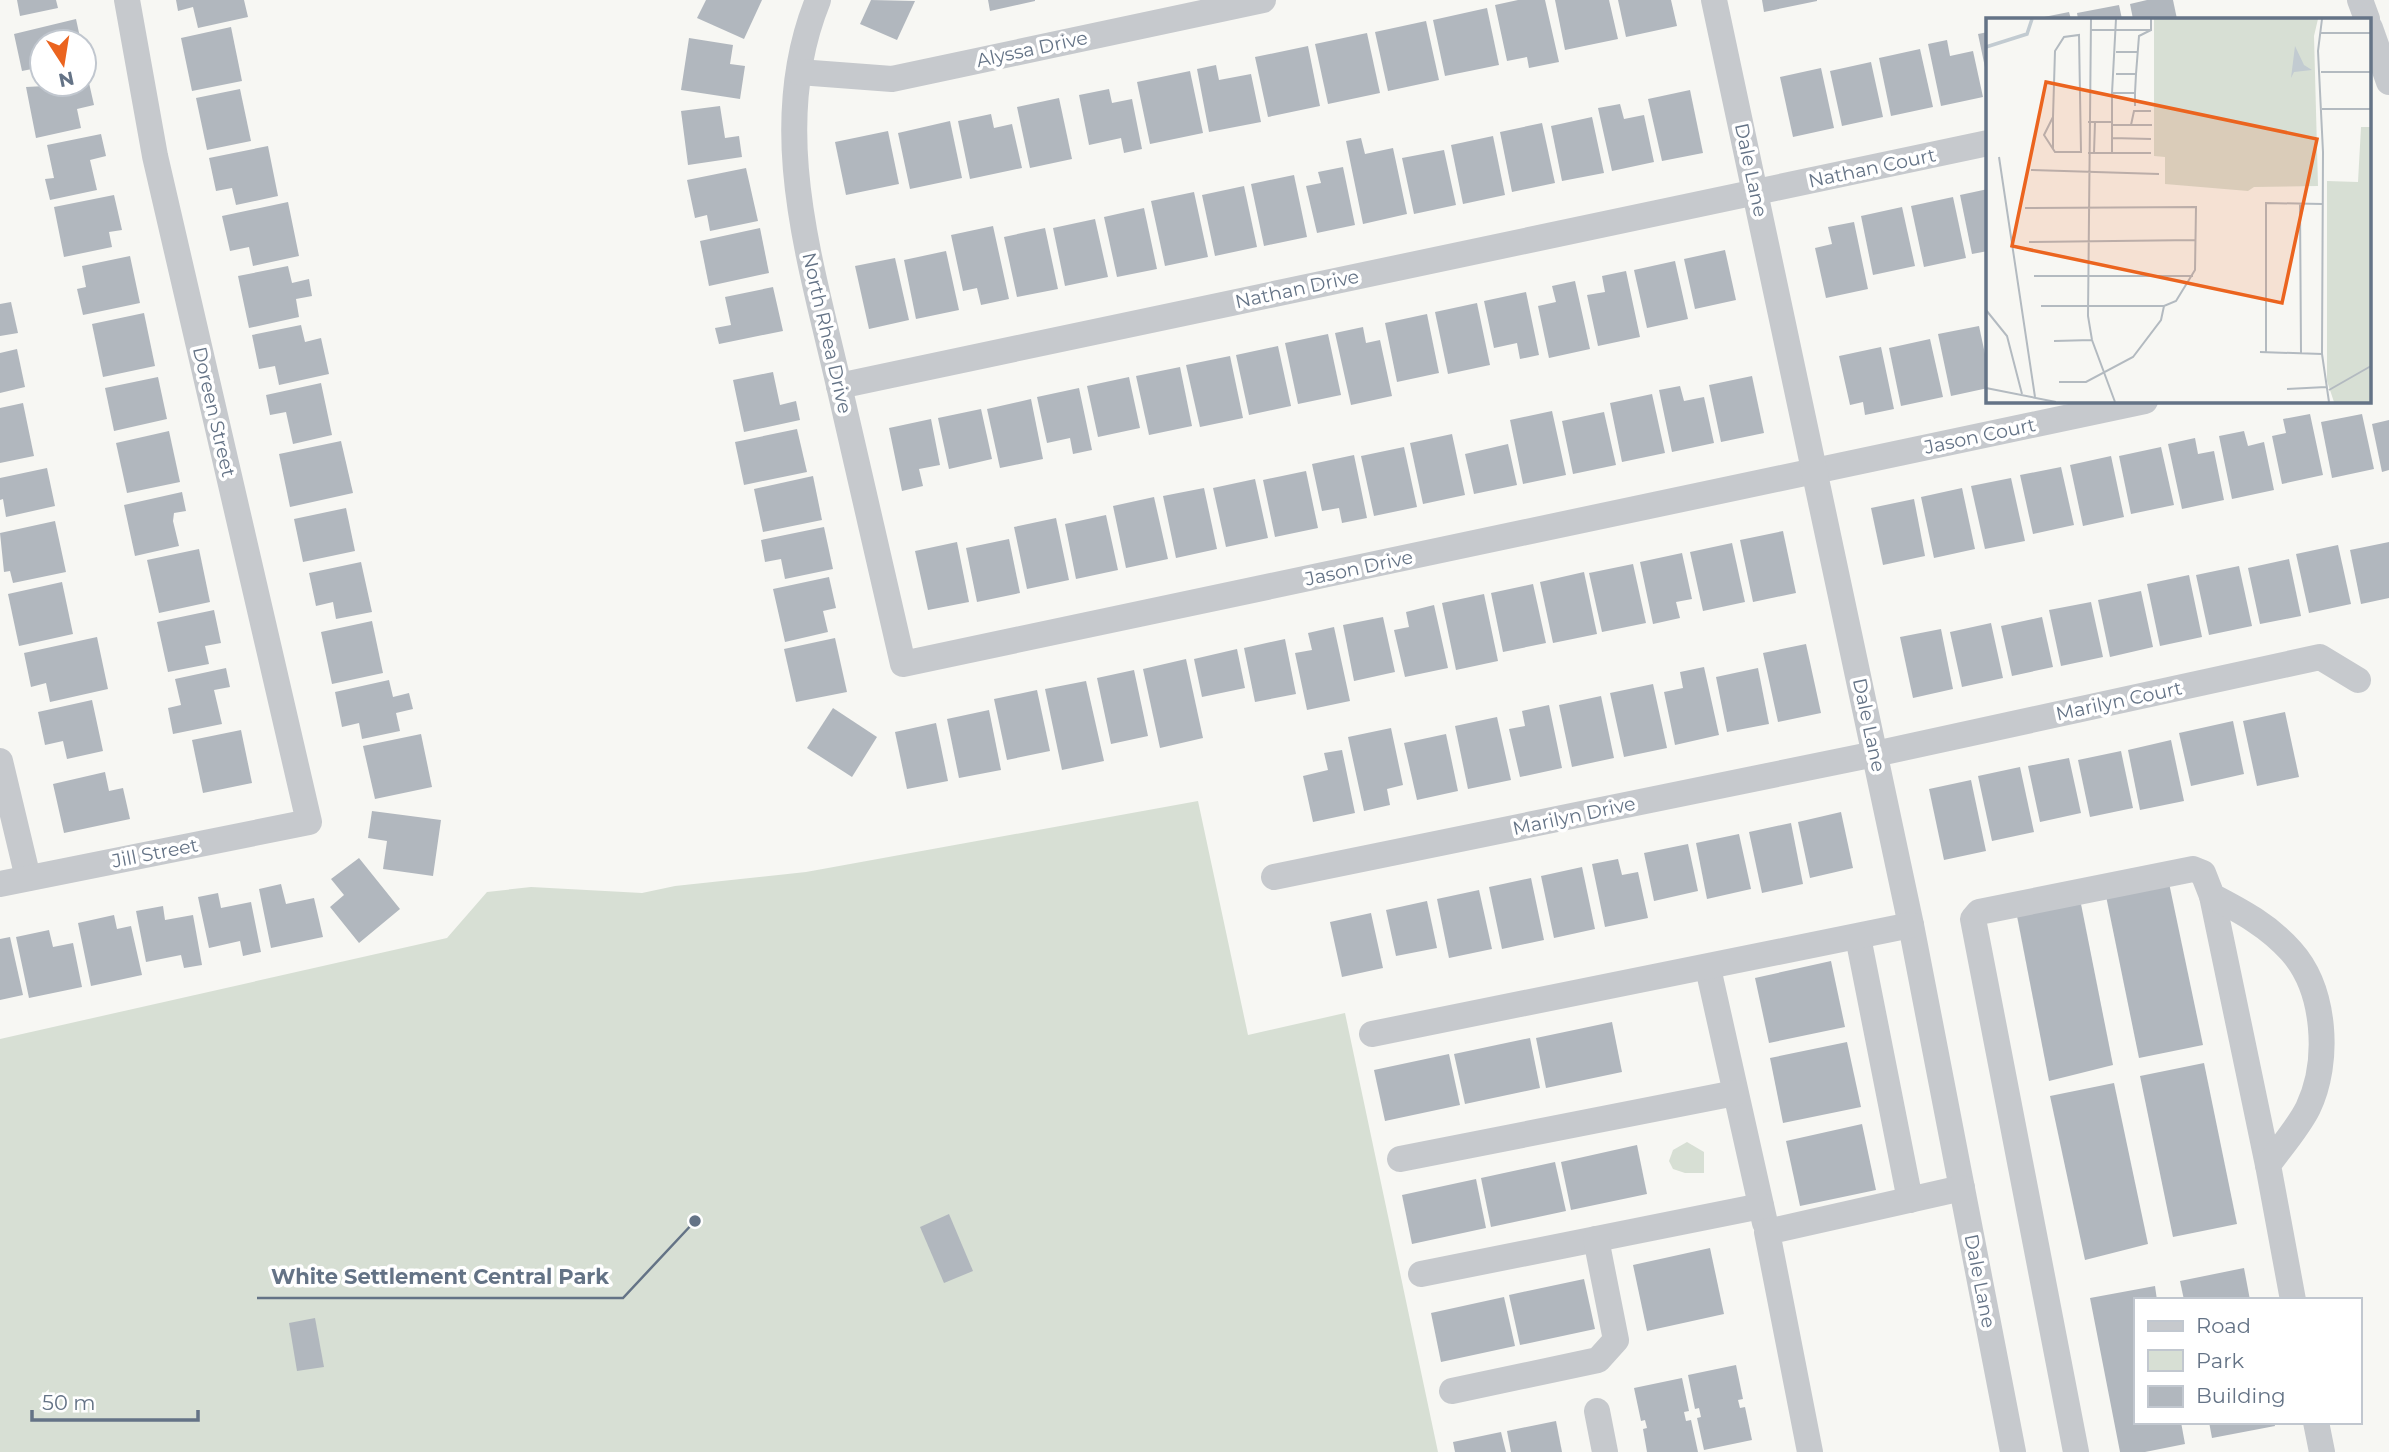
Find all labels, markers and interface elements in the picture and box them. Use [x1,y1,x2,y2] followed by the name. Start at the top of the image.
[1986,18,2372,402] inset map
[974,26,1090,72] street label: Alyssa Drive
[28,28,98,98] north arrow
[57,66,76,92] text: N
[1730,121,1772,219] street label: Dale Lane
[1806,143,1938,193] street label: Nathan Court
[797,250,857,416] street label: North Rhea Drive
[1233,265,1361,313] street label: Nathan Drive
[188,345,240,480] street label: Doreen Street
[1921,413,2038,459] street label: Jason Court
[1302,545,1415,591] street label: Jason Drive
[1848,676,1890,774] street label: Dale Lane
[2054,676,2184,726] street label: Marilyn Court
[1511,792,1637,840] street label: Marilyn Drive
[109,833,200,873] street label: Jill Street
[1960,1232,2000,1330] street label: Dale Lane
[257,1256,623,1298] callout: White Settlement Central Park
[271,1264,609,1289] text: White Settlement Central Park
[2134,1298,2361,1424] legend
[2196,1313,2251,1338] text: Road
[2196,1348,2244,1373] text: Park
[32,1378,198,1422] scale bar
[2196,1383,2286,1408] text: Building
[42,1390,96,1415] text: 50 m

